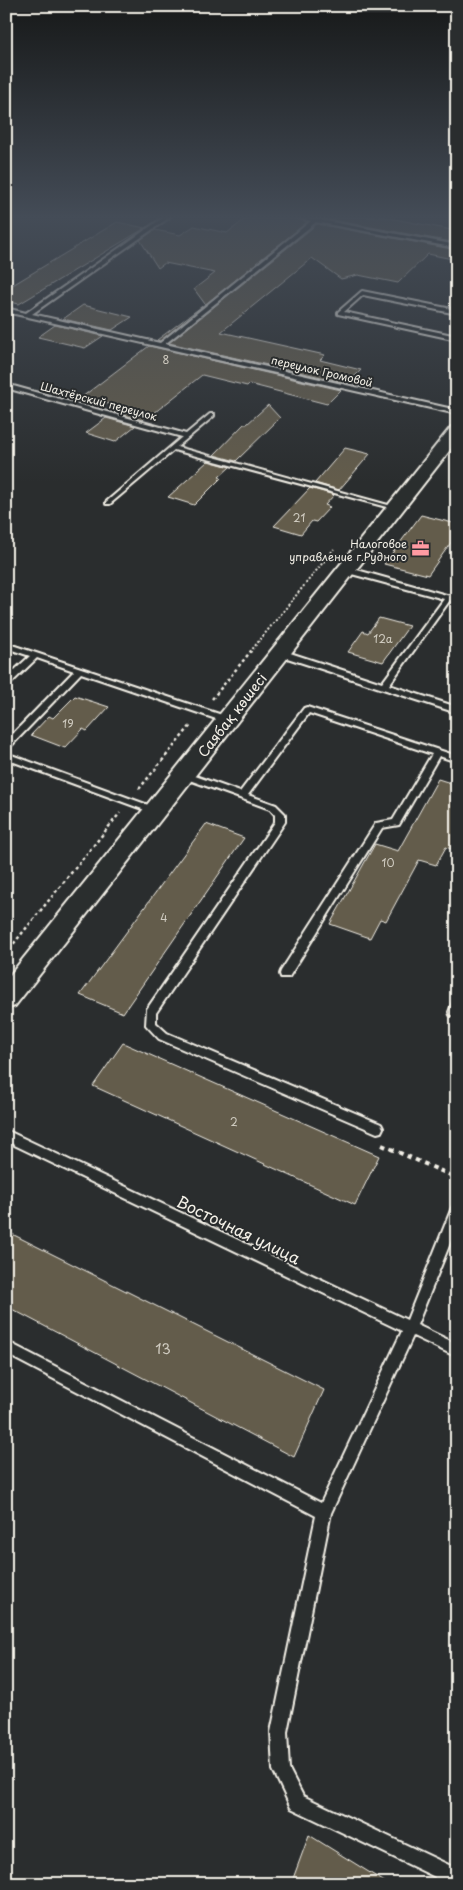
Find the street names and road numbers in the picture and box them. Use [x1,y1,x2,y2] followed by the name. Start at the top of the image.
[270,351,374,391] street label: переулок Громовой
[39,377,160,425] street label: Шахтёрский переулок
[192,668,272,762] street label: Саябақ көшесі
[173,1189,305,1269] street label: Восточная улица

